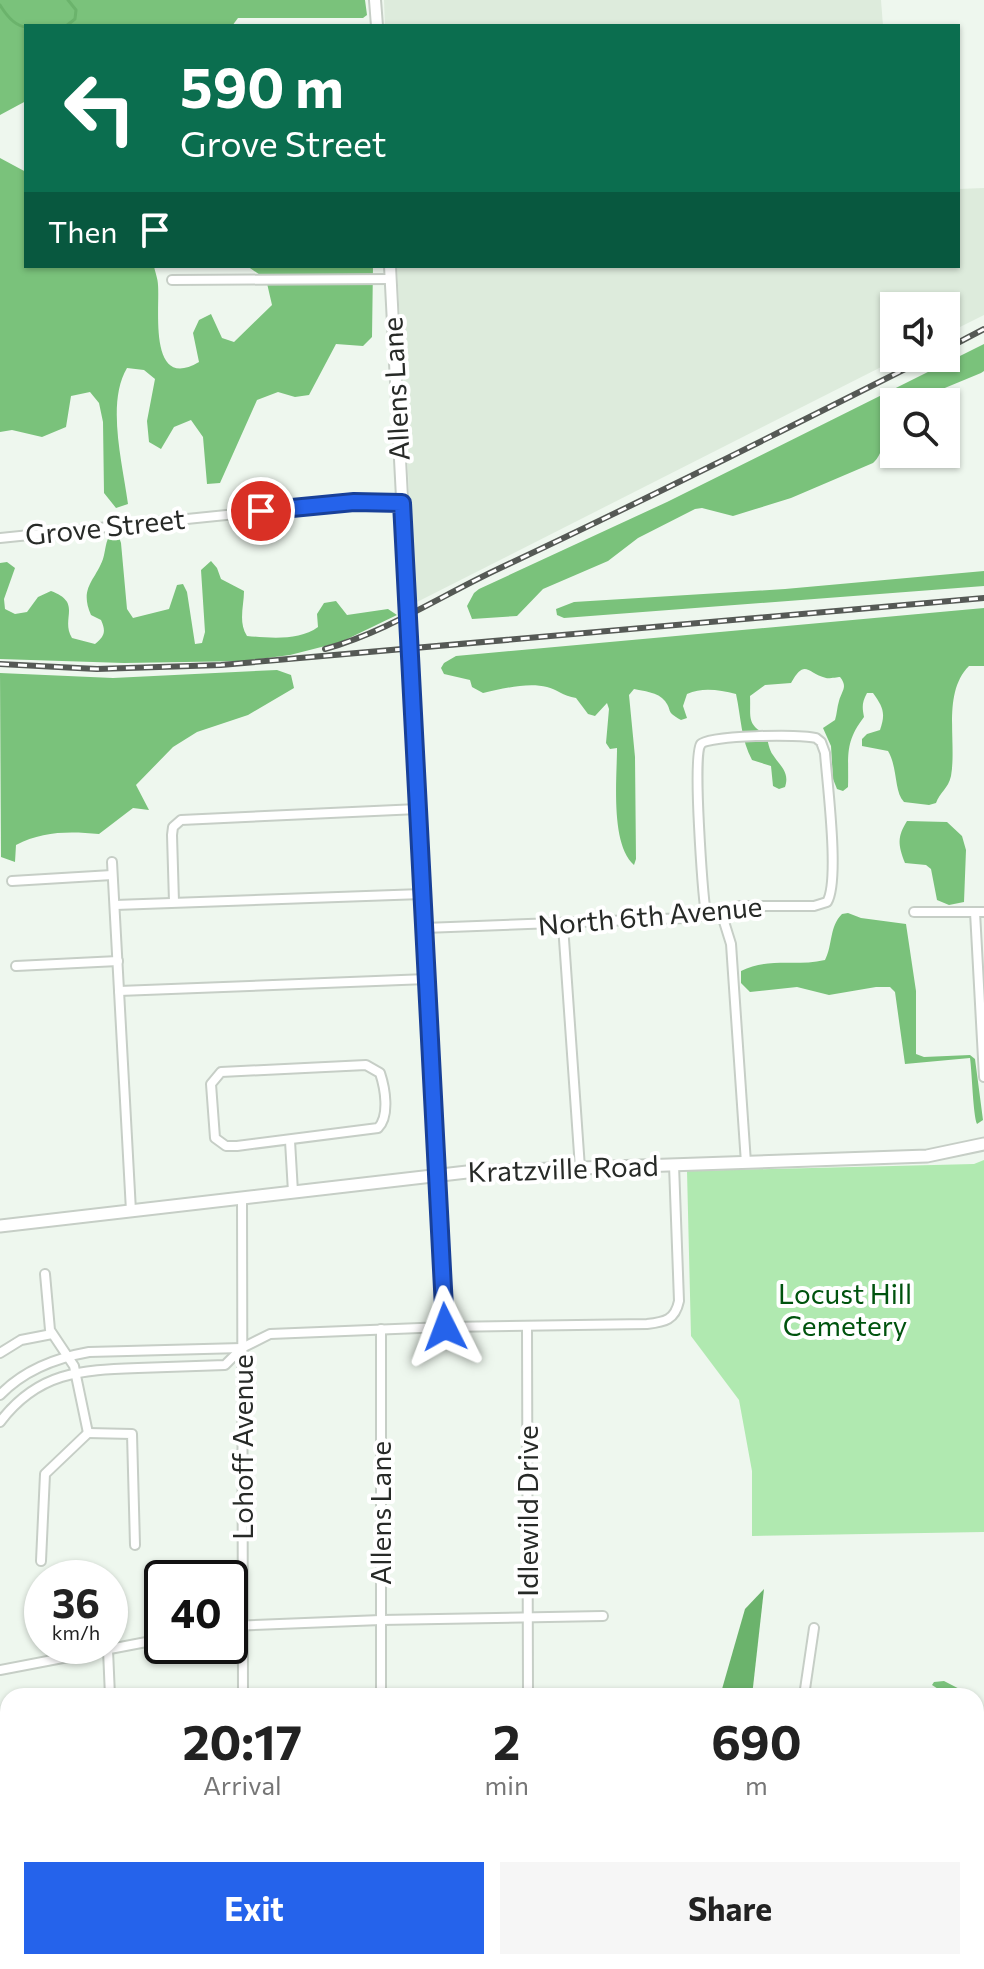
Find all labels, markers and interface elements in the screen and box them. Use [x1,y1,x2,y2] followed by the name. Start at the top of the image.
[180,51,344,120] text: 590 m
[48,56,152,160] icon: left
[180,120,387,164] text: Grove Street
[133,208,177,252] icon: arrive
[48,212,117,249] text: Then
[880,292,960,468] map controls
[880,292,960,372] button: sound
[374,316,416,462] street label: Allens Lane
[880,388,960,468] button: search
[227,477,295,545] pin
[239,489,283,533] icon: arrive
[23,501,187,551] street label: Grove Street
[536,888,764,942] street label: North 6th Avenue
[467,1148,659,1188] street label: Kratzville Road
[778,1276,912,1342] park label: Locust Hill Cemetery
[403,1285,487,1369] position arrow
[225,1354,259,1540] street label: Lohoff Avenue
[510,1425,544,1597] street label: Idlewild Drive
[363,1441,397,1585] street label: Allens Lane
[144,1560,248,1664] speed limit sign: 40
[52,1577,100,1626] text: 36
[52,1620,100,1644] text: km/h
[182,1711,302,1770] text: 20:17
[493,1711,520,1770] text: 2
[711,1711,802,1770] text: 690
[203,1769,282,1800] text: Arrival
[485,1769,529,1800] text: min
[745,1769,768,1800] text: m
[24,1862,484,1954] button: Exit
[500,1862,960,1954] button: Share

